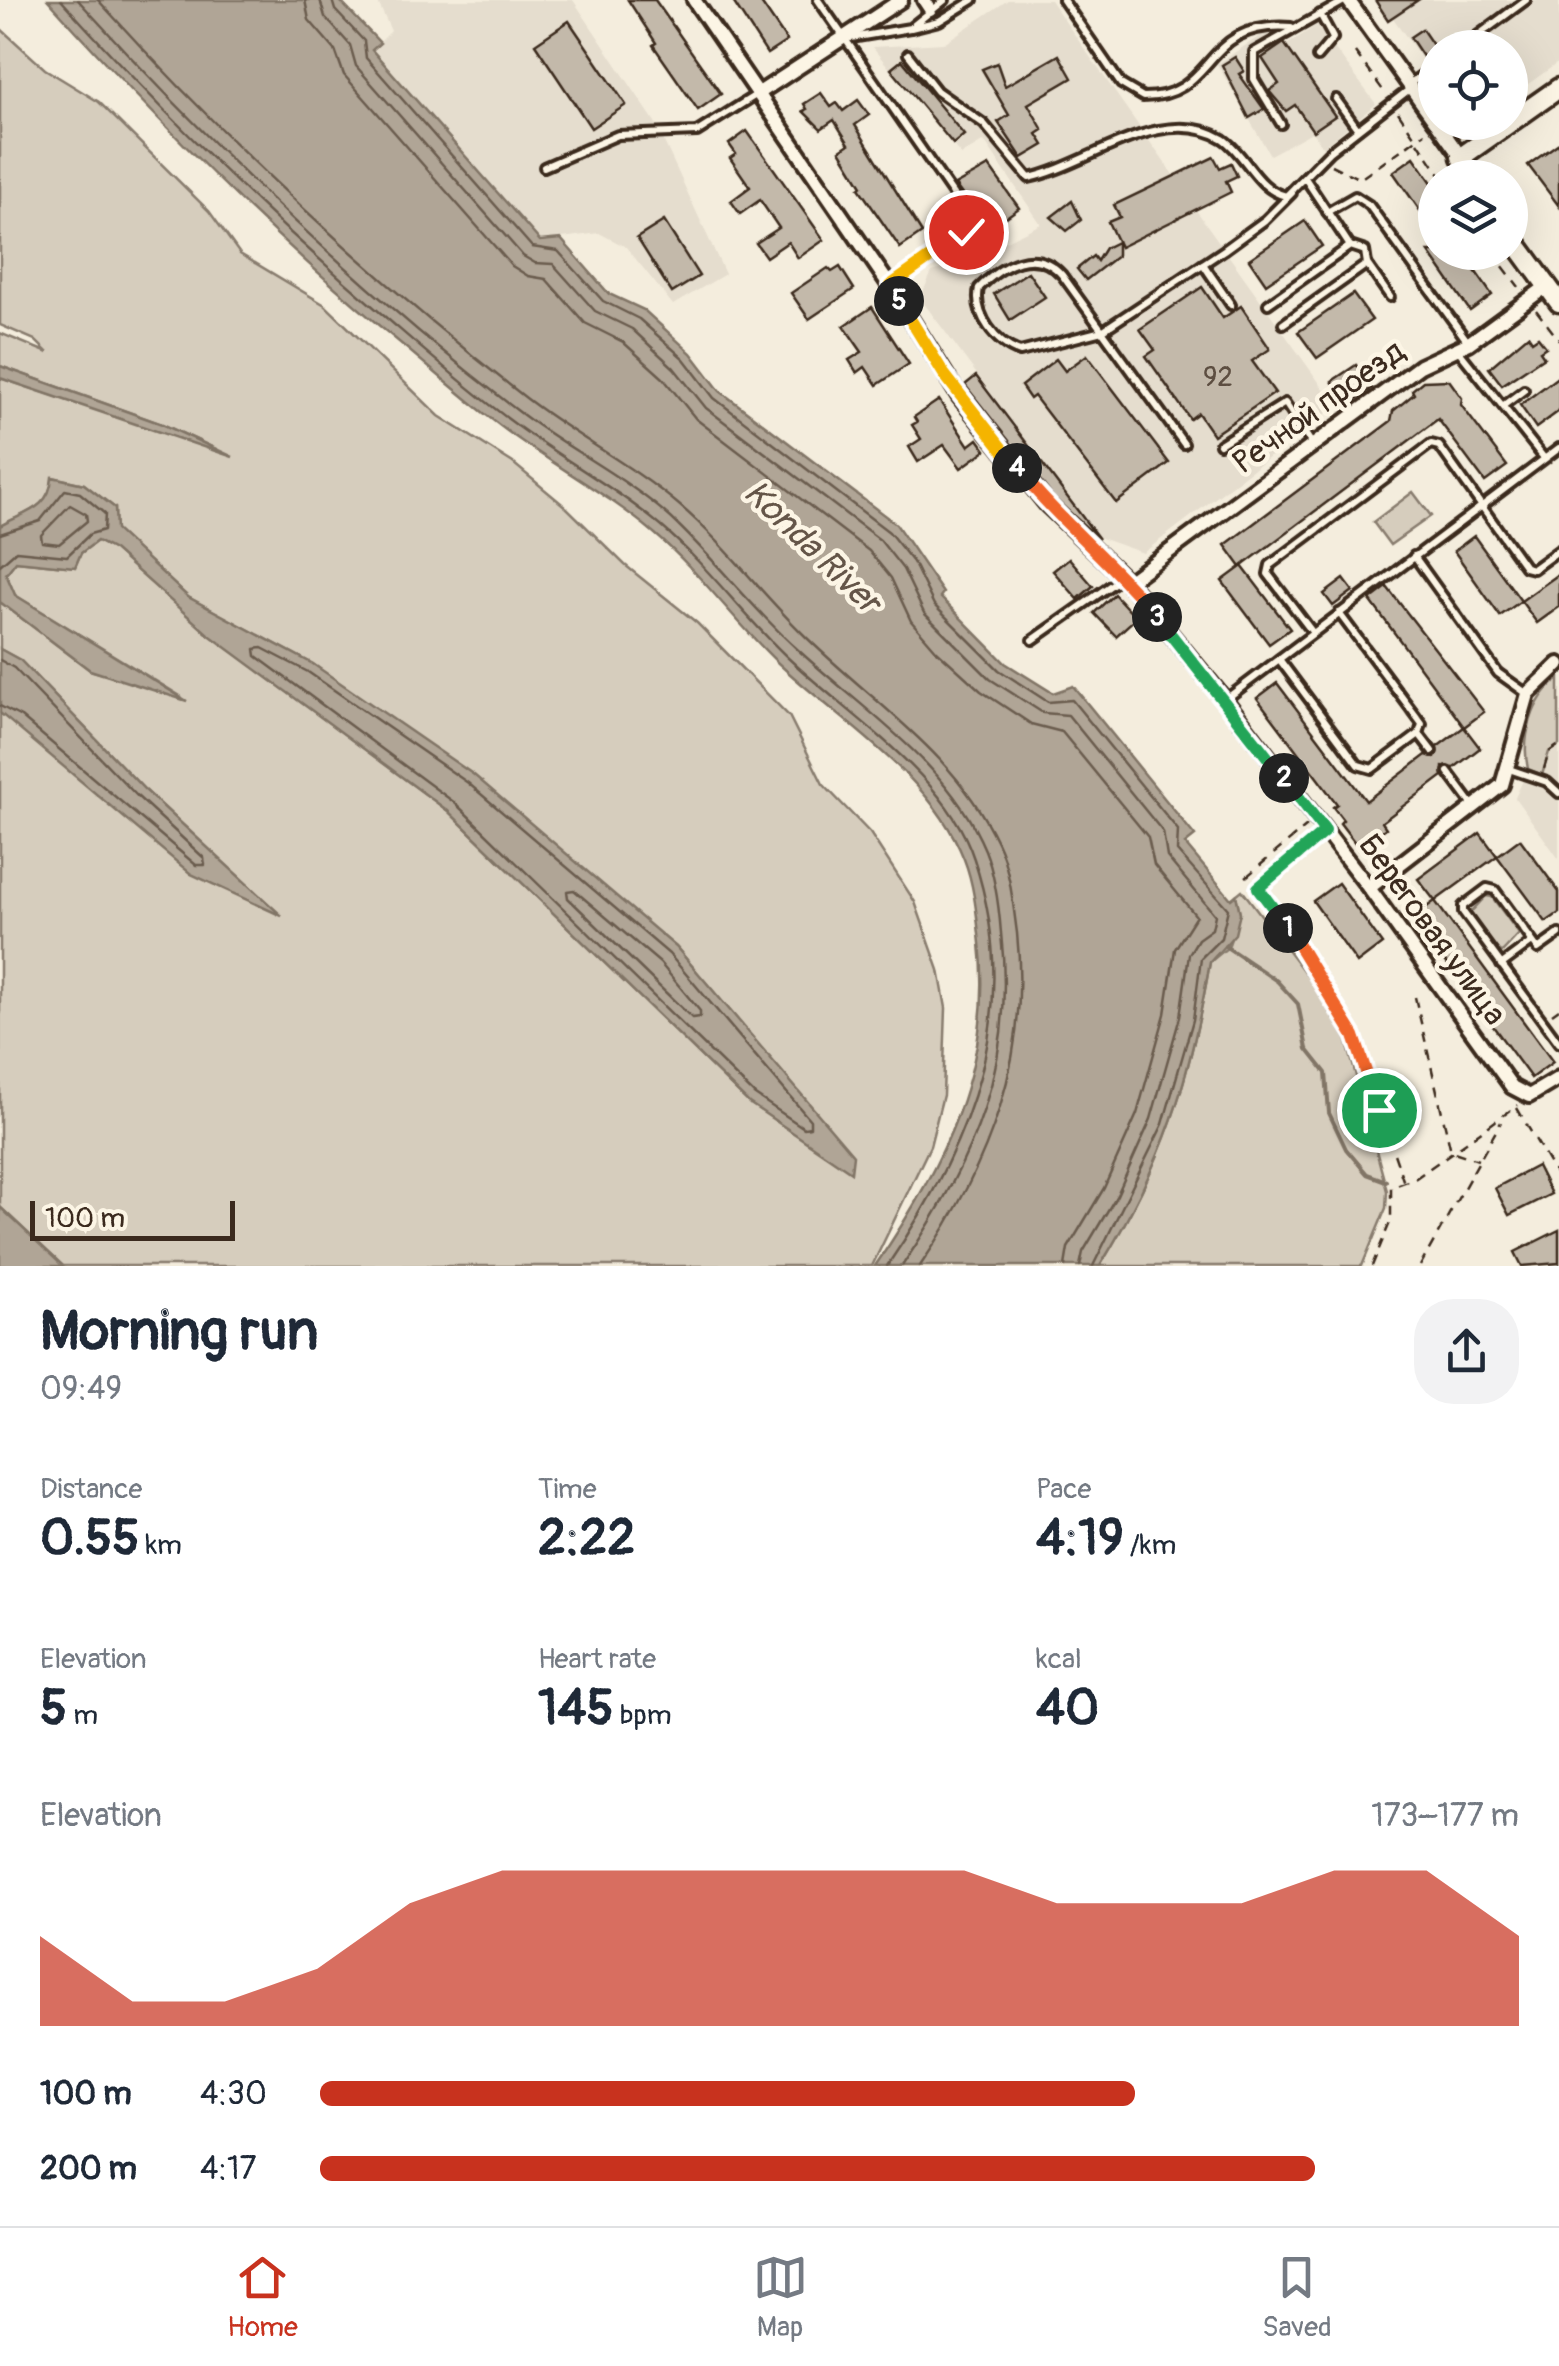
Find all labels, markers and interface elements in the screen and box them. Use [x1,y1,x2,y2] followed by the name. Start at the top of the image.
[1418,30,1528,270] map controls
[1418,30,1528,140] button: locate
[1418,160,1528,270] button: layers
[924,190,1009,275] pin
[939,205,994,260] icon: check
[874,276,924,326] pin: 5
[891,283,907,318] text: 5
[1225,331,1413,483] street label: Речной проезд
[1203,360,1233,395] house number: 92
[992,443,1042,493] pin: 4
[1009,450,1025,485] text: 4
[734,471,893,626] water label: Konda River
[1132,592,1182,642] pin: 3
[1149,599,1165,634] text: 3
[1259,753,1309,803] pin: 2
[1276,760,1292,795] text: 2
[1349,827,1515,1033] street label: Береговая улица
[1263,903,1313,953] pin: 1
[1283,910,1293,945] text: 1
[1337,1068,1422,1153] pin
[1352,1083,1407,1138] icon: arrive
[30,1196,235,1240] scale bar
[45,1201,125,1236] text: 100 m
[40,1297,318,1366] text: Morning run
[1414,1299,1519,1404] button: share
[40,1369,122,1409] text: 09:49
[40,1472,142,1507] text: Distance
[538,1472,597,1507] text: Time
[1036,1472,1091,1507] text: Pace
[40,1507,139,1570] text: 0.55
[538,1507,635,1570] text: 2:22
[1036,1507,1124,1570] text: 4:19
[139,1528,182,1563] text: km
[1124,1528,1176,1563] text: /km
[40,1642,147,1677] text: Elevation
[538,1642,656,1677] text: Heart rate
[1036,1642,1082,1677] text: kcal
[40,1677,67,1740] text: 5
[538,1677,614,1740] text: 145
[1036,1677,1099,1740] text: 40
[67,1698,98,1733] text: m
[614,1698,672,1733] text: bpm
[40,1796,162,1836] text: Elevation
[1371,1796,1519,1836] text: 173–177 m
[40,2074,132,2114] text: 100 m
[200,2074,267,2114] text: 4:30
[40,2149,137,2189] text: 200 m
[200,2149,257,2189] text: 4:17
[227,2250,298,2345] tab: Home
[753,2250,808,2345] tab: Map
[1262,2250,1332,2345] tab: Saved

